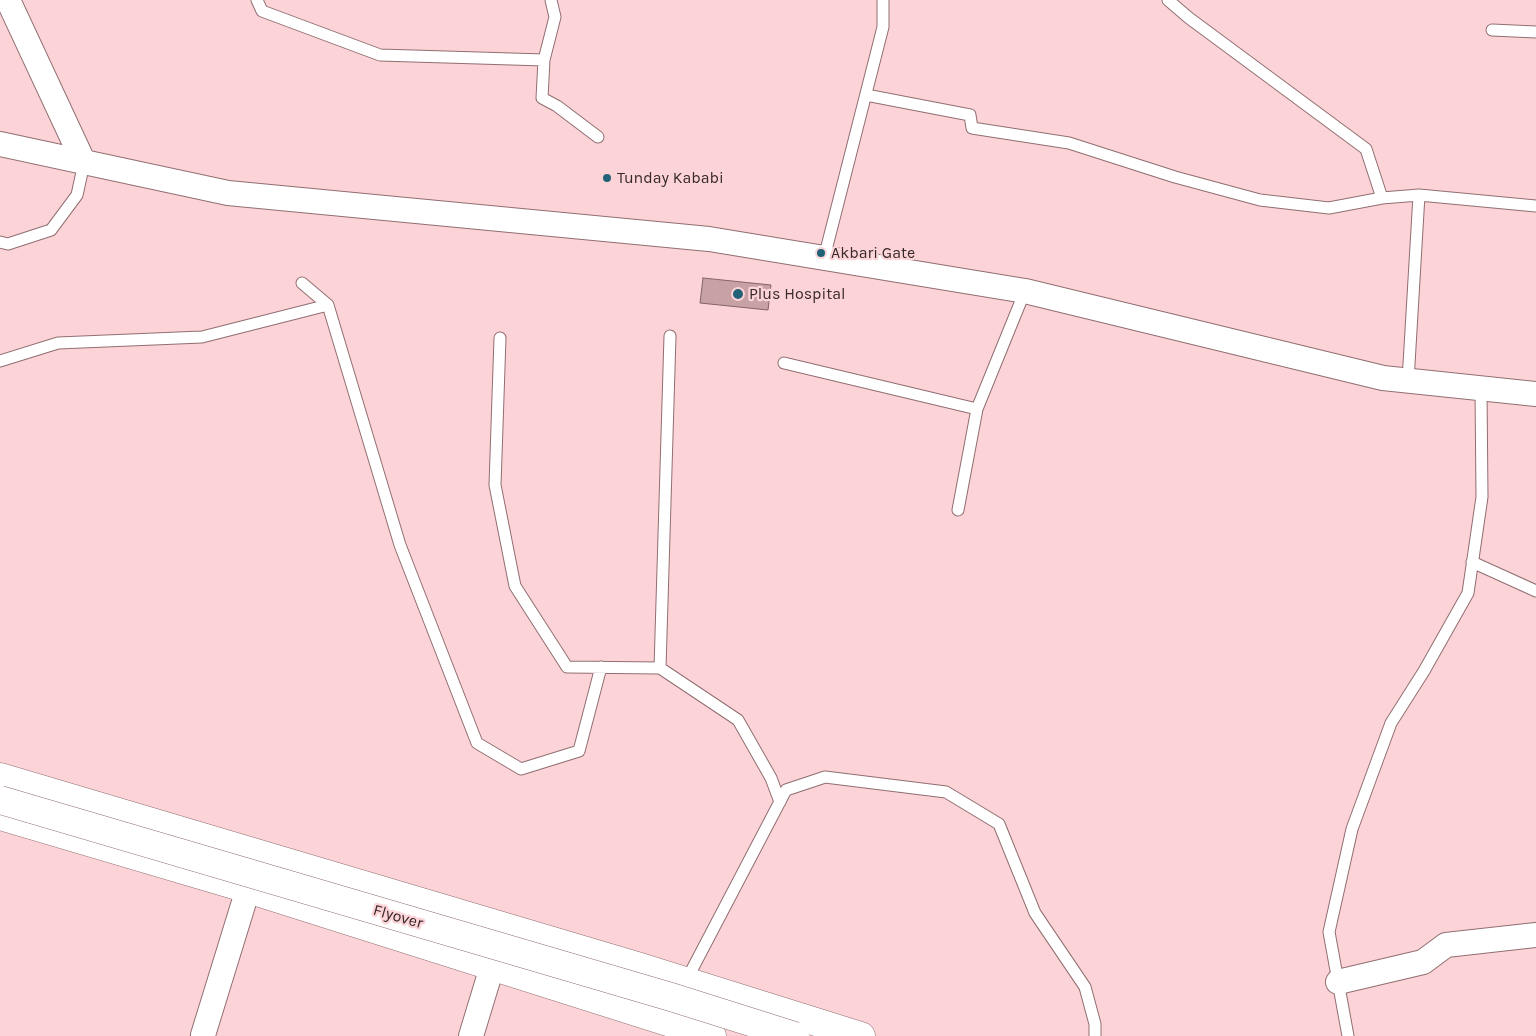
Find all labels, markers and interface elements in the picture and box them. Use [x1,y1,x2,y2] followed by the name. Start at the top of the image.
[617,168,724,188] place label: Tunday Kababi
[601,172,613,184] marker: Tunday Kababi
[831,243,915,263] place label: Akbari Gate
[815,247,827,259] marker: Akbari Gate
[749,284,846,304] place label: Plus Hospital
[731,287,745,301] marker: Plus Hospital
[371,901,425,933] street label: Flyover

